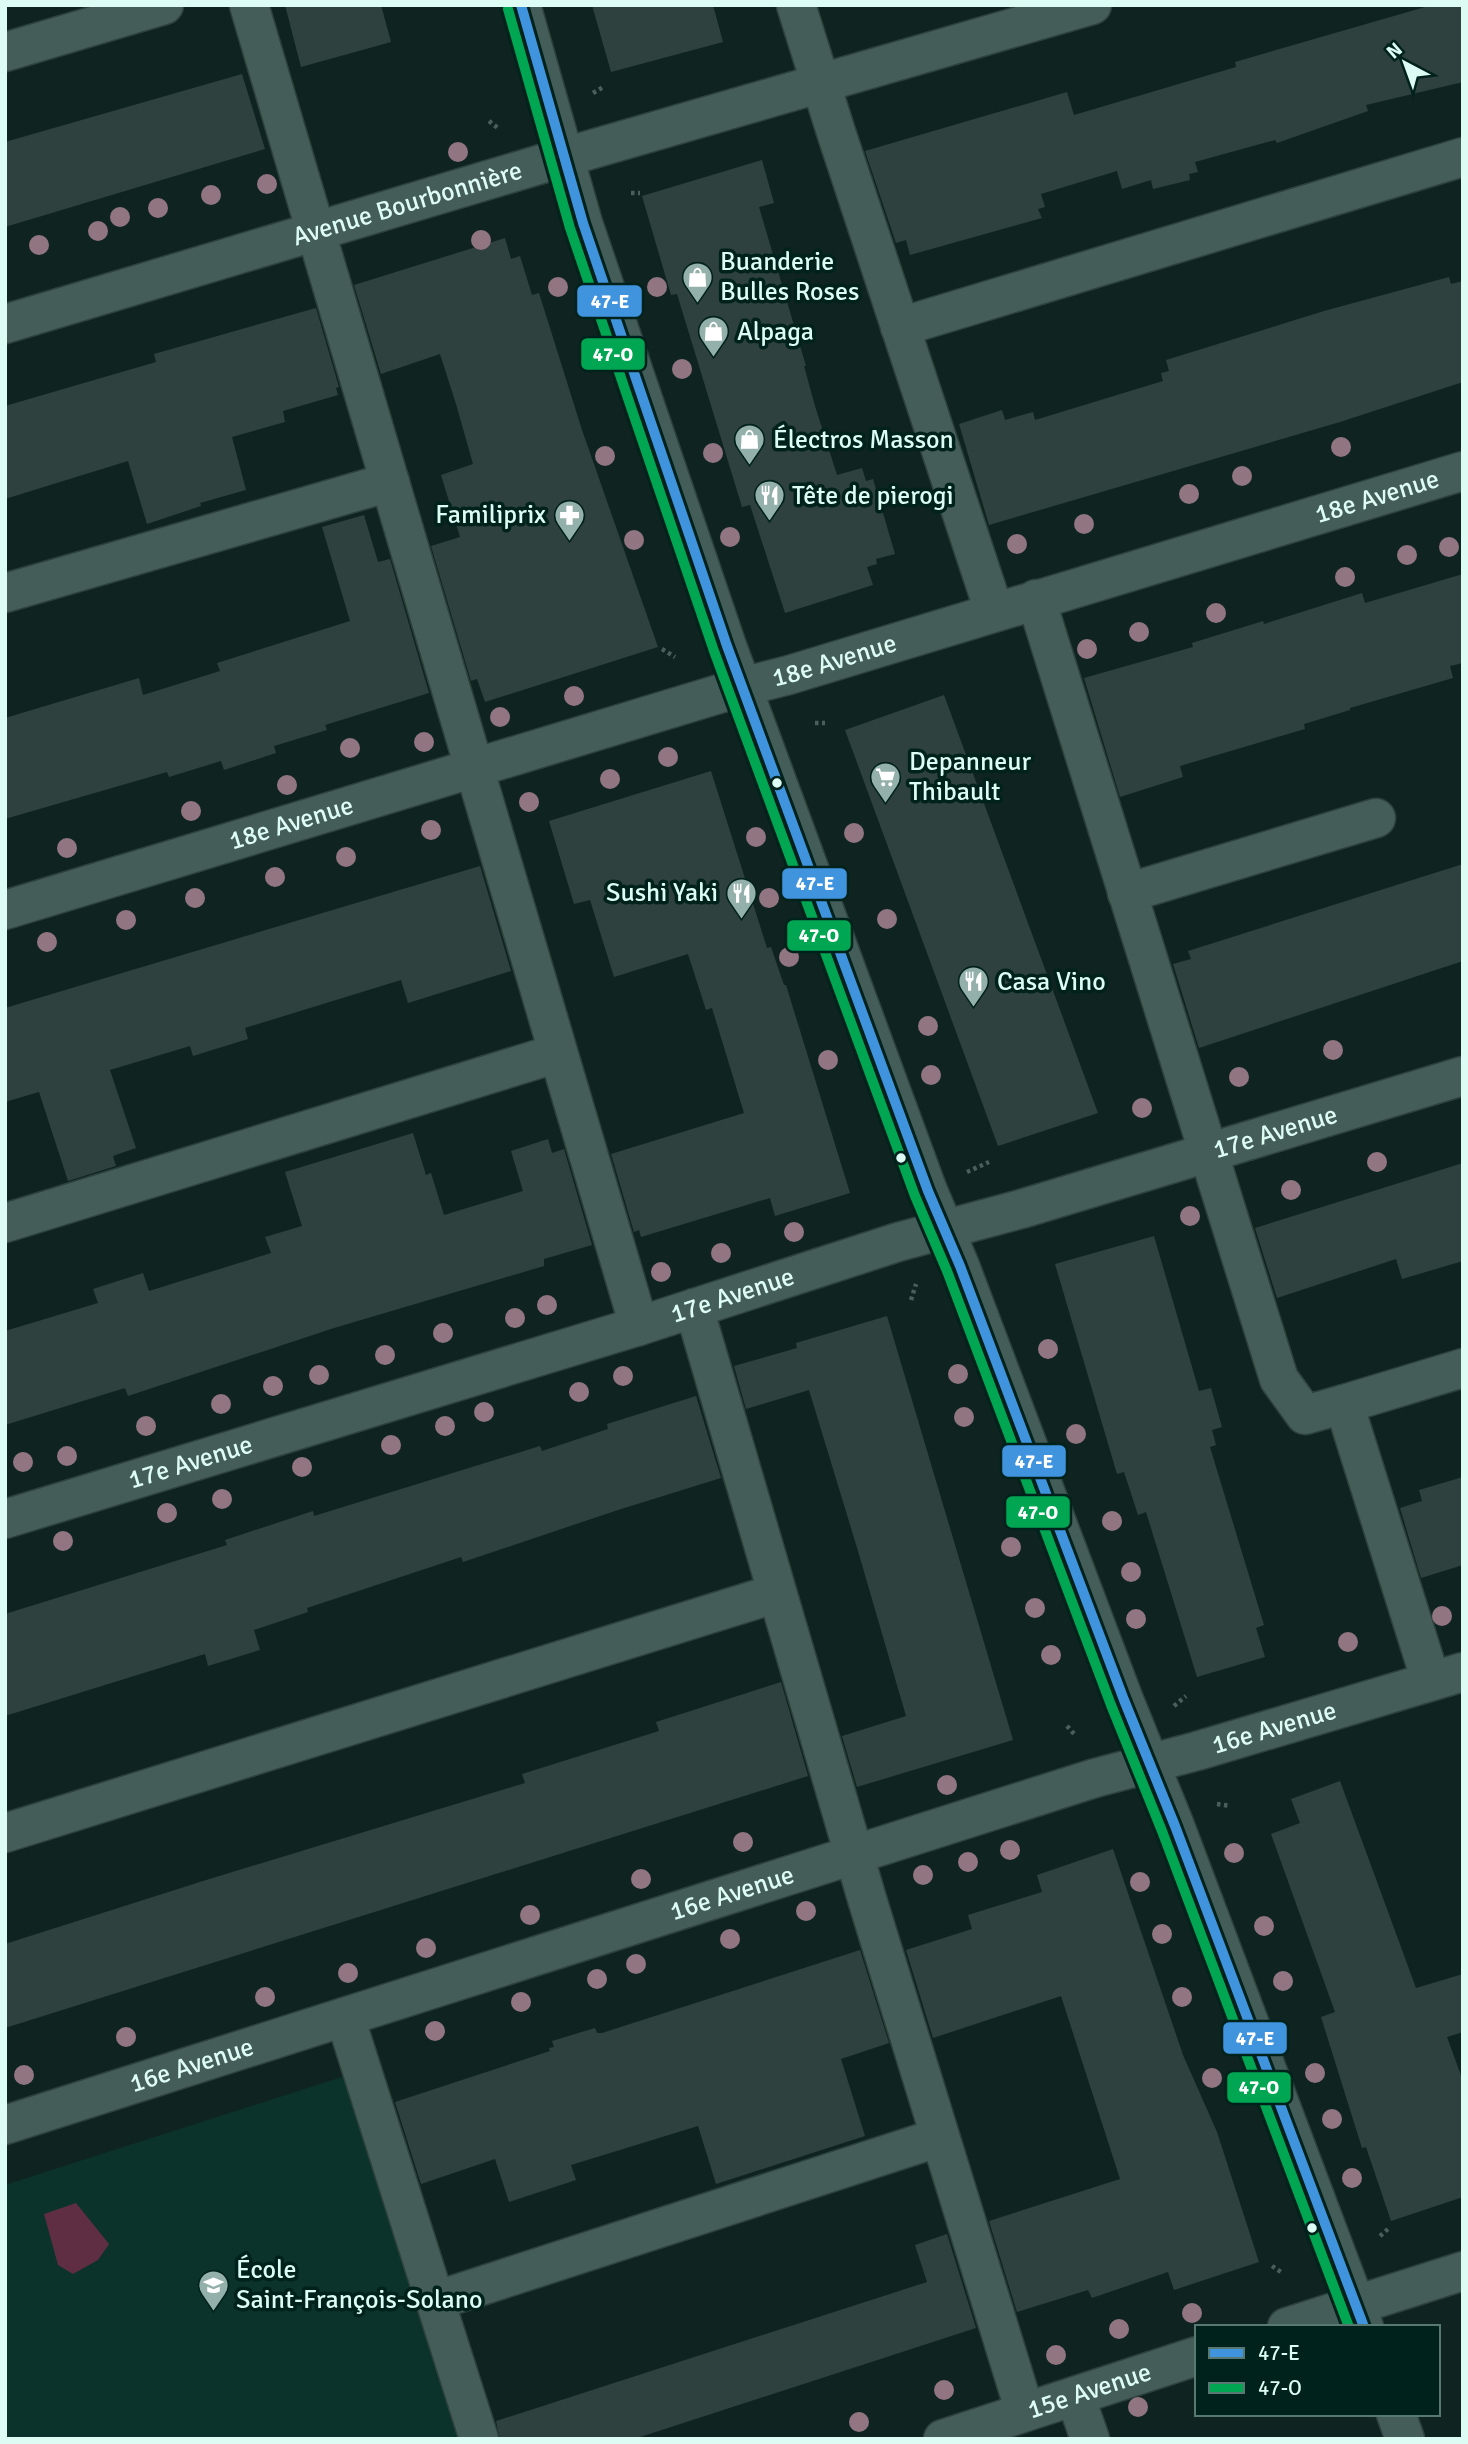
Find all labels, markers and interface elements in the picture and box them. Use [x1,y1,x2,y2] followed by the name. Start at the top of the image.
[1370,28,1440,98] north arrow
[1382,38,1407,64] text: N
[289,155,526,253] street label: Avenue Bourbonnière
[720,246,859,308] place label: Buanderie Bulles Roses
[680,260,714,304] shop icon: Buanderie Bulles Roses
[576,284,643,318] line badge: 47-E
[591,290,629,314] text: 47-E
[697,315,731,359] shop icon: Alpaga
[737,316,814,348] place label: Alpaga
[580,337,646,371] line badge: 47-O
[593,343,633,367] text: 47-O
[733,423,767,467] shop icon: Électros Masson
[773,424,954,456] place label: Électros Masson
[1311,463,1443,531] street label: 18e Avenue
[752,479,786,523] restaurant icon: Tête de pierogi
[792,480,954,512] place label: Tête de pierogi
[552,498,586,542] pharmacy icon: Familiprix
[435,499,546,531] place label: Familiprix
[769,627,900,695] street label: 18e Avenue
[909,746,1031,808] place label: Depanneur Thibault
[869,760,903,804] supermarket icon: Depanneur Thibault
[770,776,784,790] unlabelled marker
[225,790,357,857] street label: 18e Avenue
[781,867,848,900] line badge: 47-E
[796,872,834,896] text: 47-E
[724,876,758,920] restaurant icon: Sushi Yaki
[606,877,718,909] place label: Sushi Yaki
[786,919,852,952] line badge: 47-O
[799,924,839,948] text: 47-O
[957,965,991,1009] restaurant icon: Casa Vino
[997,966,1106,998] place label: Casa Vino
[1209,1099,1341,1166] street label: 17e Avenue
[894,1151,908,1165] unlabelled marker
[667,1261,798,1331] street label: 17e Avenue
[125,1429,257,1496] street label: 17e Avenue
[1001,1444,1067,1478] line badge: 47-E
[1015,1450,1053,1474] text: 47-E
[1005,1495,1071,1529] line badge: 47-O
[1018,1501,1058,1525] text: 47-O
[1208,1694,1340,1762] street label: 16e Avenue
[666,1859,798,1928] street label: 16e Avenue
[1222,2021,1288,2055] line badge: 47-E
[1236,2027,1274,2051] text: 47-E
[126,2031,258,2100] street label: 16e Avenue
[1226,2071,1292,2104] line badge: 47-O
[1239,2076,1279,2100] text: 47-O
[1305,2221,1319,2235] unlabelled marker
[236,2254,483,2316] place label: École Saint-François-Solano
[196,2268,230,2312] school or university icon: École Saint-François-Solano
[1195,2325,1440,2416] legend
[1258,2340,1300,2366] text: 47-E
[1023,2356,1155,2426] street label: 15e Avenue
[1258,2375,1302,2401] text: 47-O

